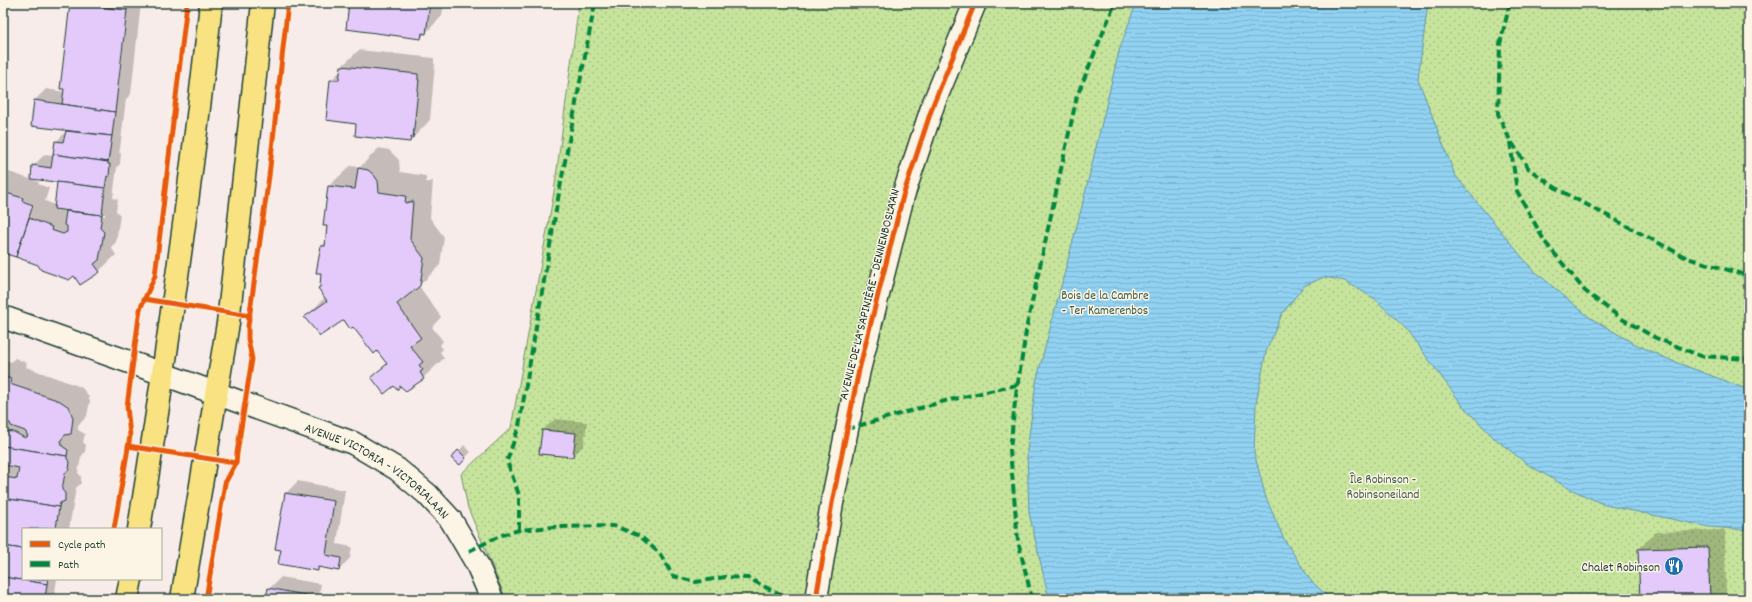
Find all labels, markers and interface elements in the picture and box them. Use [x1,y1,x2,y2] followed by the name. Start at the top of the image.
[835,187,906,402] street label: AVENUE DE LA SAPINIÈRE - DENNENBOSLAAN
[1061,287,1149,321] park label: Bois de la Cambre - Ter Kamerenbos
[301,419,453,524] street label: AVENUE VICTORIA - VICTORIALAAN
[1347,471,1419,505] park label: Île Robinson - Robinsoneiland
[22,528,162,580] legend
[58,537,106,554] text: Cycle path
[1663,555,1685,577] restaurant icon: Chalet Robinson
[58,557,79,574] text: Path
[1582,559,1660,578] place label: Chalet Robinson

